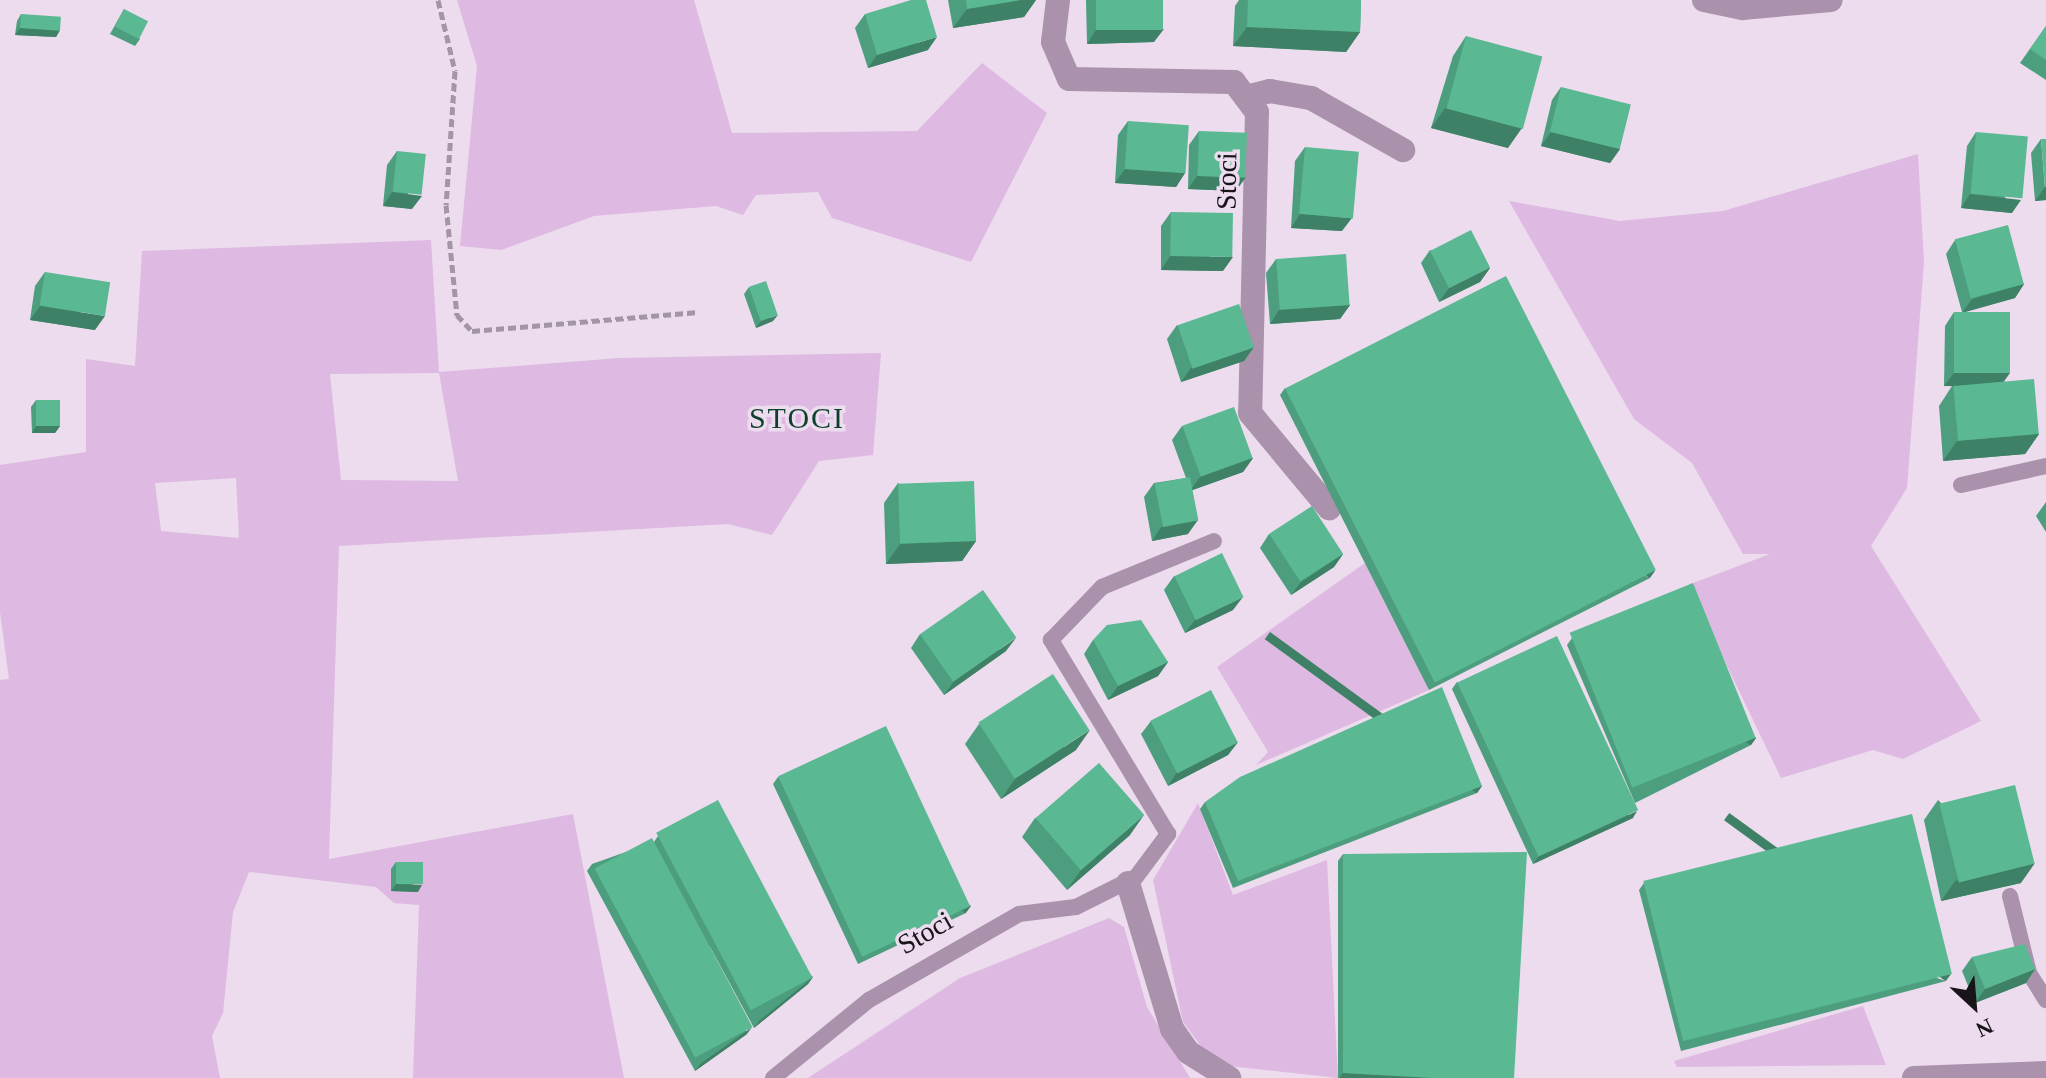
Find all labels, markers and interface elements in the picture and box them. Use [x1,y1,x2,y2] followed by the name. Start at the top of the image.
[1210,152,1244,210] street label: Stoci
[749,400,845,436] district label: STOCI
[892,904,958,962] street label: Stoci
[1934,966,2014,1046] north arrow
[1972,1013,1997,1043] text: N

